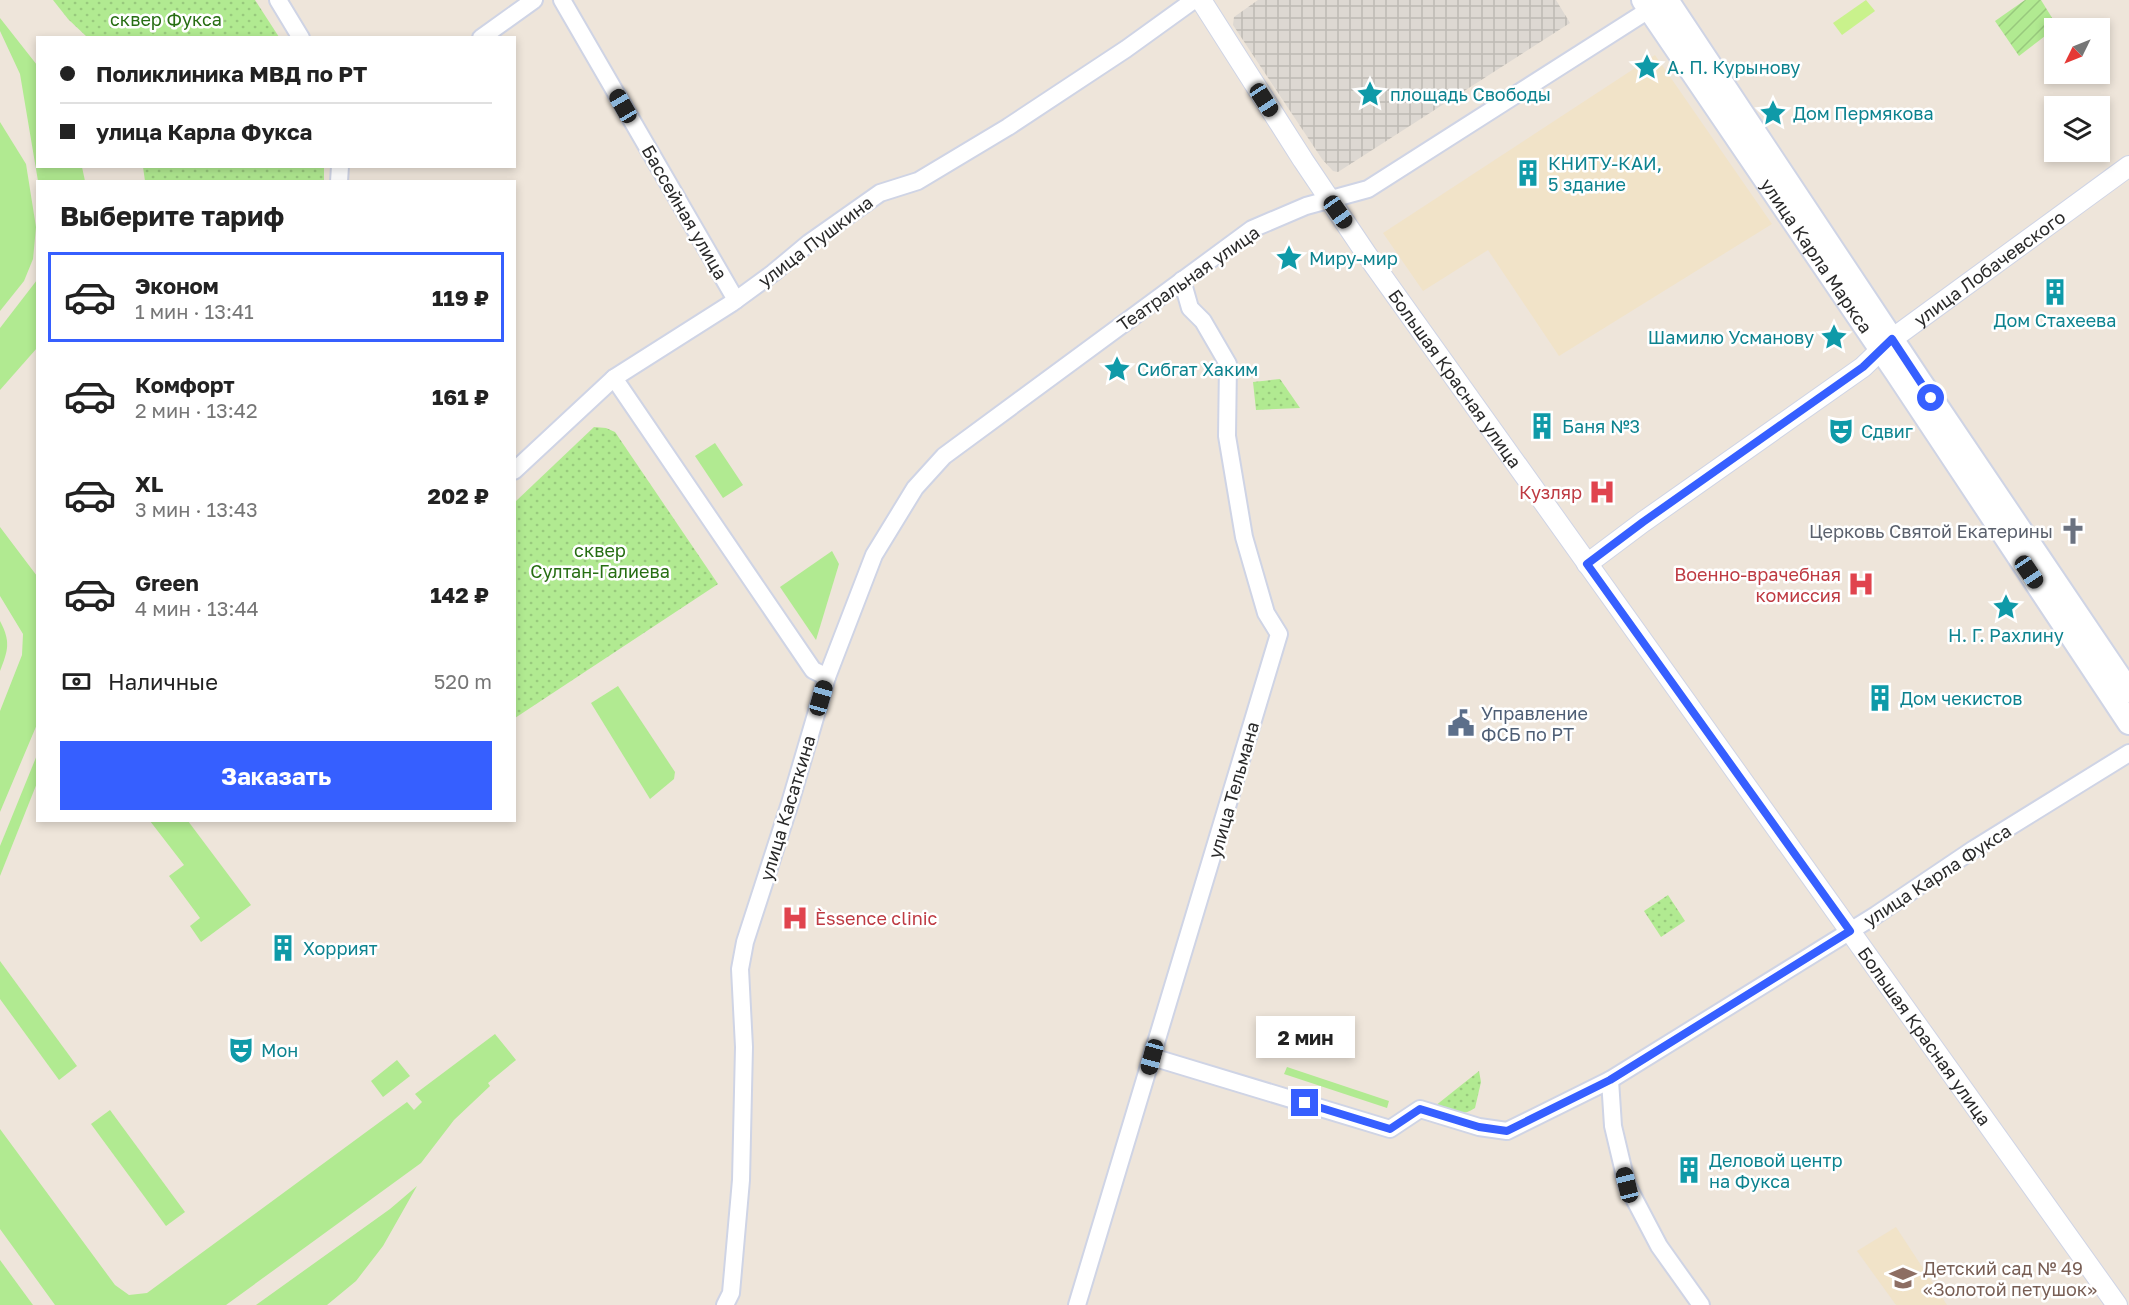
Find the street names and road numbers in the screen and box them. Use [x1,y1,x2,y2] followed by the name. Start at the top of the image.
[638,141,732,283] street label: Бассейная улица
[1756,174,1877,337] street label: улица Карла Маркса
[753,191,877,291] street label: улица Пушкина
[1909,205,2069,330] street label: улица Лобачевского
[1113,221,1263,335] street label: Театральная улица
[1384,285,1526,472] street label: Большая Красная улица
[1203,719,1263,861] street label: улица Тельмана
[754,733,820,883] street label: улица Касаткина
[1859,819,2015,931] street label: улица Карла Фукса
[1854,942,1996,1130] street label: Большая Красная улица

